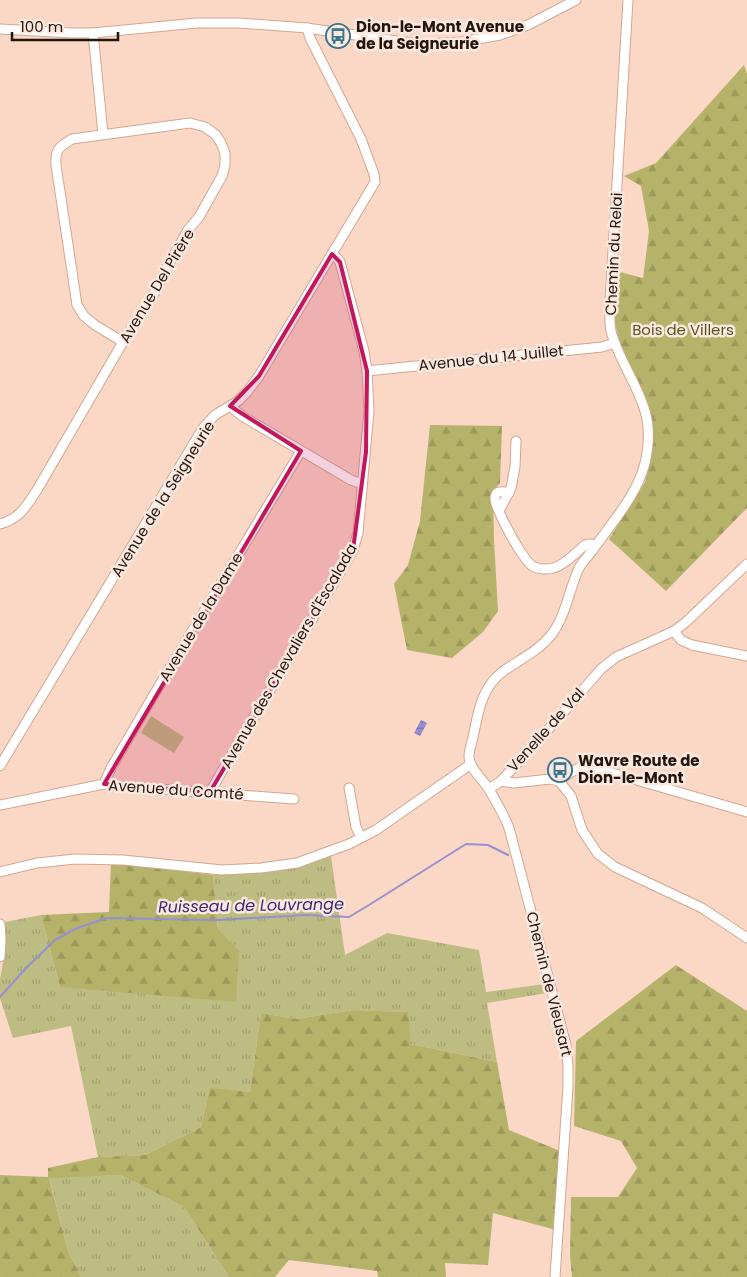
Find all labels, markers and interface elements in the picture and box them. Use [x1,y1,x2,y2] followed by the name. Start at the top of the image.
[12,10,119,42] scale bar
[20,16,63,37] text: 100 m
[356,16,524,54] place label: Dion-le-Mont Avenue de la Seigneurie
[325,23,351,49] bus stop icon: Dion-le-Mont Avenue de la Seigneurie
[600,192,627,316] street label: Chemin du Relai
[114,225,199,347] street label: Avenue Del Pirère
[632,319,734,340] park label: Bois de Villers
[417,339,564,376] street label: Avenue du 14 Juillet
[106,417,219,581] street label: Avenue de la Seigneurie
[215,540,362,772] street label: Avenue des Chevaliers d'Escalada
[154,548,247,685] street label: Avenue de la Dame
[502,683,589,776] street label: Venelle de Val
[578,750,700,788] place label: Wavre Route de Dion-le-Mont
[547,757,573,783] bus stop icon: Wavre Route de Dion-le-Mont
[108,774,244,805] street label: Avenue du Comté
[158,892,344,919] water label: Ruisseau de Louvrange
[521,909,578,1058] street label: Chemin de Vieusart

